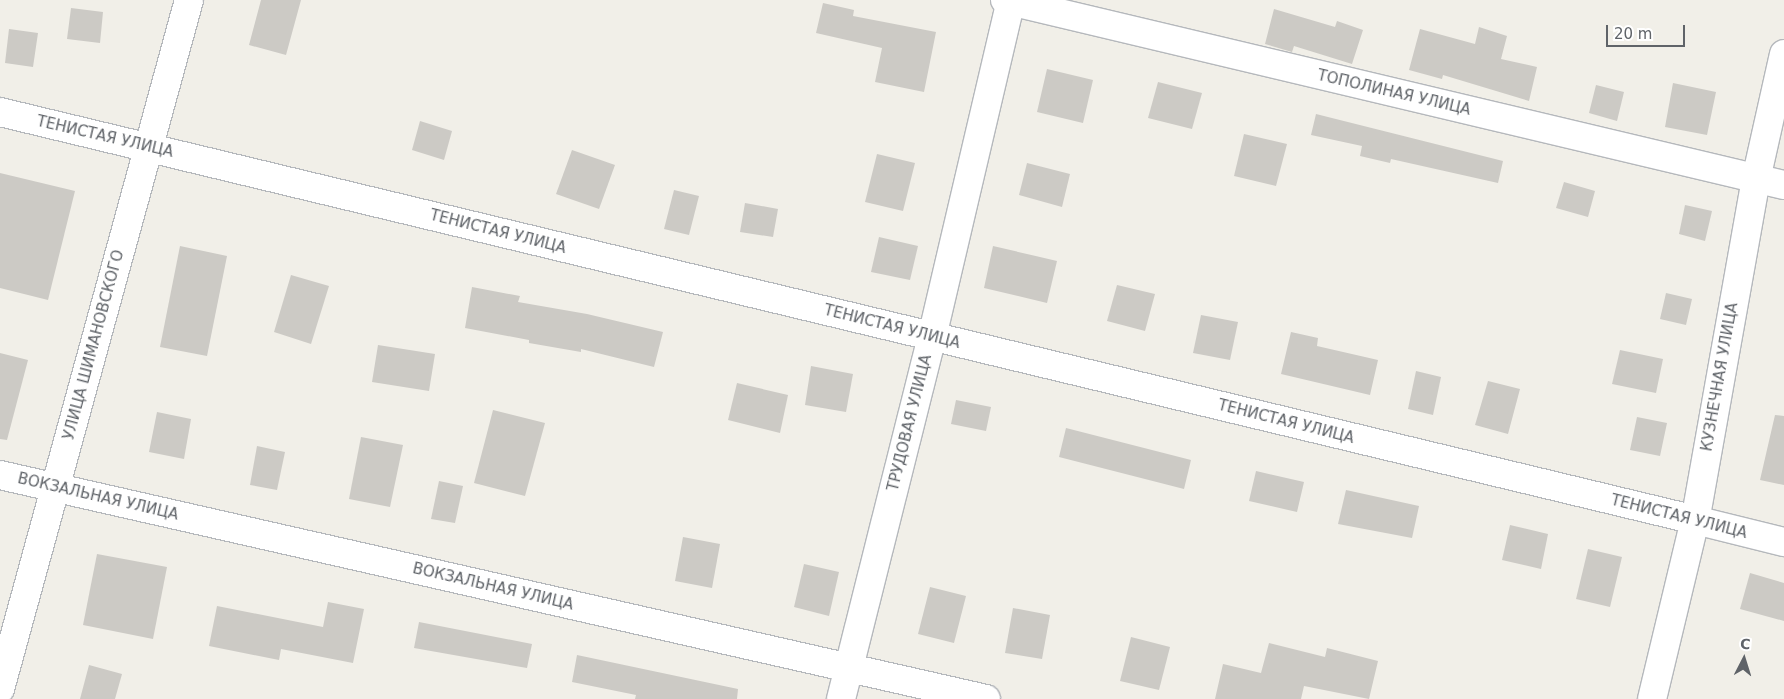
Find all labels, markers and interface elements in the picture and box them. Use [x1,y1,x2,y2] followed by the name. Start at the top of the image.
[1609,15,1688,47] scale bar
[1614,25,1652,43] text: 20 m
[1316,67,1472,119] street label: ТОПОЛИНАЯ УЛИЦА
[35,113,175,161] street label: ТЕНИСТАЯ УЛИЦА
[428,206,568,258] street label: ТЕНИСТАЯ УЛИЦА
[60,248,128,442] street label: УЛИЦА ШИМАНОВСКОГО
[822,301,962,353] street label: ТЕНИСТАЯ УЛИЦА
[1698,301,1742,453] street label: КУЗНЕЧНАЯ УЛИЦА
[884,353,936,493] street label: ТРУДОВАЯ УЛИЦА
[1216,396,1356,448] street label: ТЕНИСТАЯ УЛИЦА
[16,470,180,524] street label: ВОКЗАЛЬНАЯ УЛИЦА
[1609,491,1749,543] street label: ТЕНИСТАЯ УЛИЦА
[411,560,575,614] street label: ВОКЗАЛЬНАЯ УЛИЦА
[1719,634,1769,684] north arrow
[1739,636,1751,652] text: С

